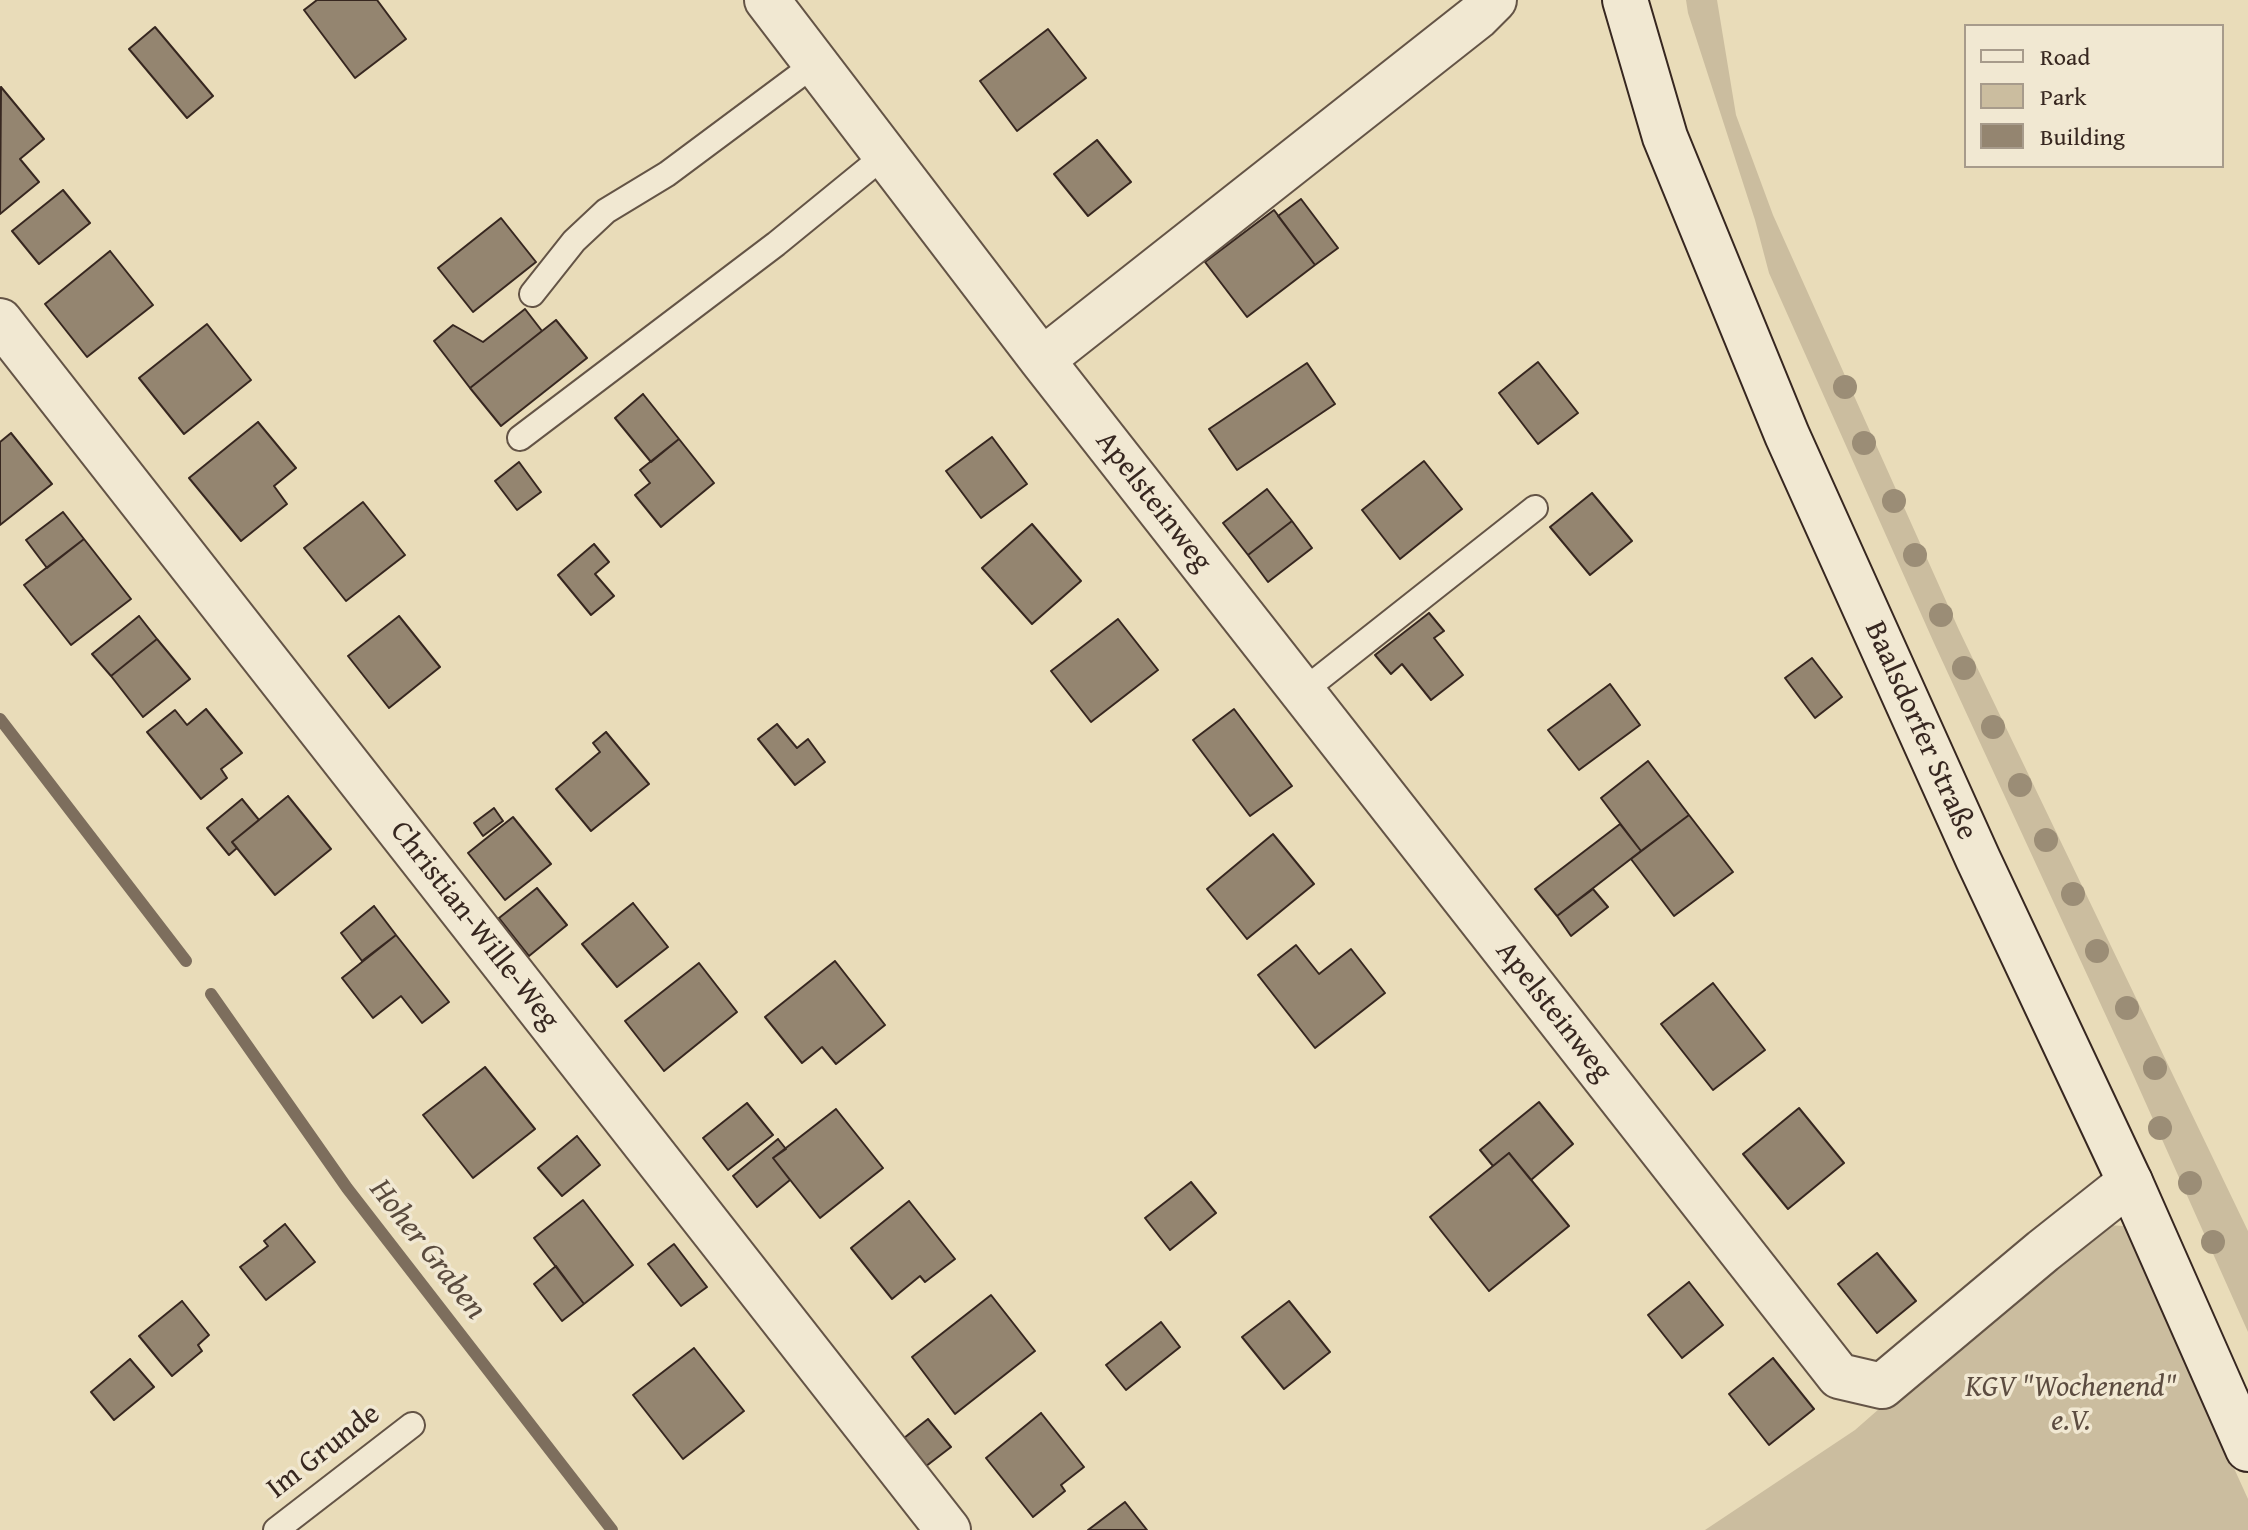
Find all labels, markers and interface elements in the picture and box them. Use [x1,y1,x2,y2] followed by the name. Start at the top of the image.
[1964,24,2224,168] legend
[2040,39,2090,74] text: Road
[2040,79,2086,114] text: Park
[2040,119,2125,154] text: Building
[1087,425,1219,579] street label: Apelsteinweg
[1856,616,1984,846] street label: Baalsdorfer Straße
[381,815,567,1037] street label: Christian-Wille-Weg
[1487,935,1619,1089] street label: Apelsteinweg
[360,1172,494,1328] water label: Hoher Graben
[1965,1370,2177,1440] park label: KGV "Wochenend" e.V.
[260,1397,388,1507] street label: Im Grunde

